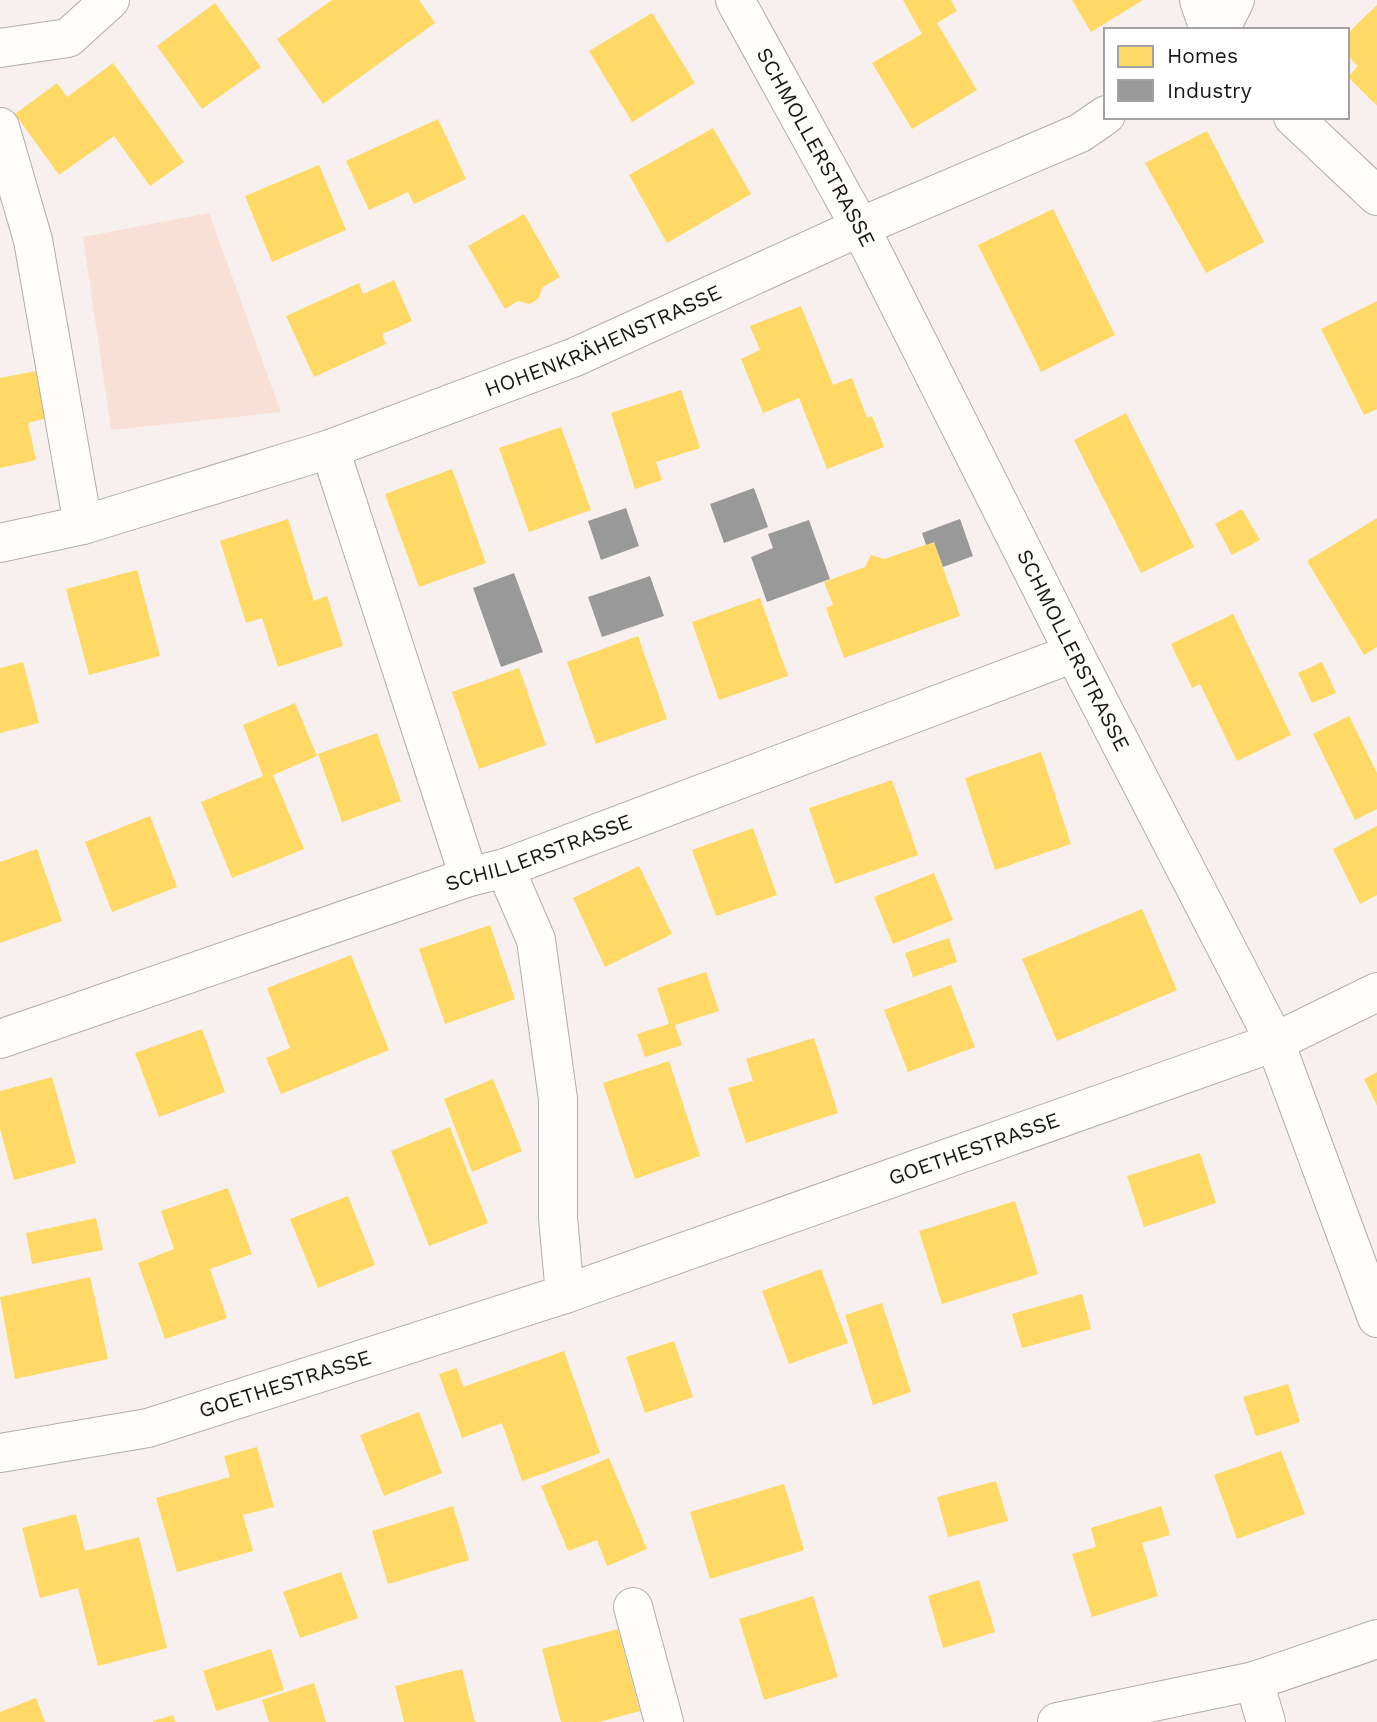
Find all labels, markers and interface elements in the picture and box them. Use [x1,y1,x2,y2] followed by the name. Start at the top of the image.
[1104,28,1349,119] legend
[752,43,881,251] street label: SCHMOLLERSTRASSE
[1167,43,1238,68] text: Homes
[1167,78,1252,103] text: Industry
[481,279,725,402] street label: HOHENKRÄHENSTRASSE
[1012,545,1135,755] street label: SCHMOLLERSTRASSE
[442,808,635,896] street label: SCHILLERSTRASSE
[885,1107,1062,1190] street label: GOETHESTRASSE
[196,1344,374,1423] street label: GOETHESTRASSE

